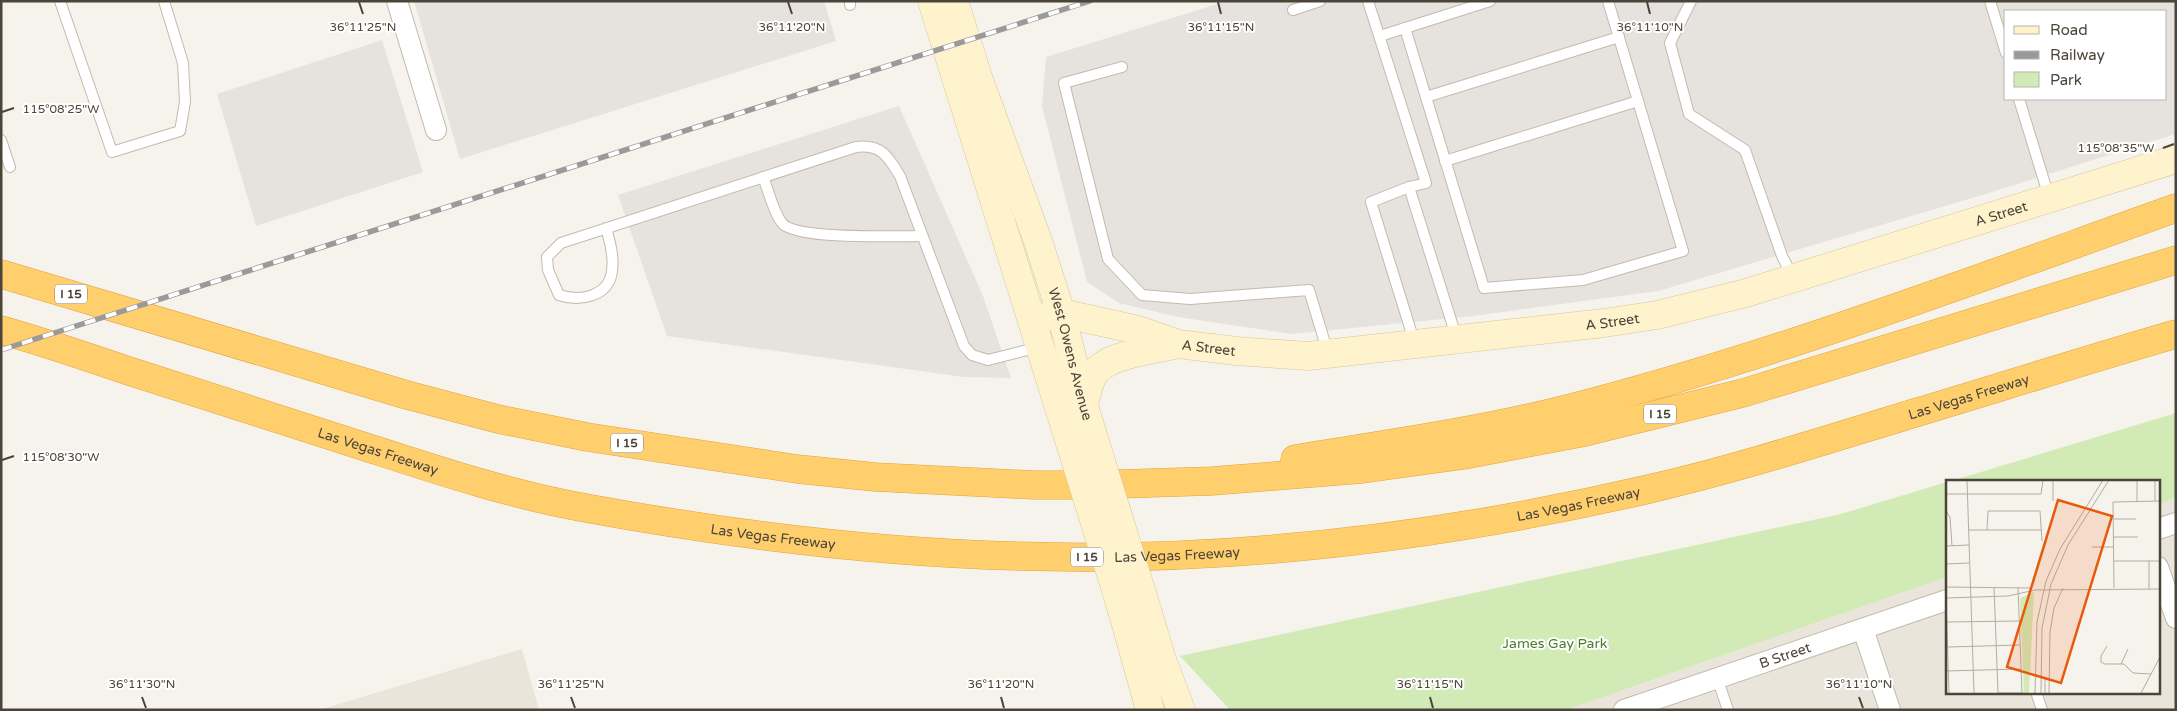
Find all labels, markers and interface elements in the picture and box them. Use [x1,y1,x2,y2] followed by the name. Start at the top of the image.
[2004,10,2167,100] legend
[330,20,396,34] text: 36°11'25"N
[759,20,825,34] text: 36°11'20"N
[1188,20,1254,34] text: 36°11'15"N
[1617,20,1683,34] text: 36°11'10"N
[2050,21,2088,39] text: Road
[2050,46,2105,64] text: Railway
[2050,71,2082,89] text: Park
[23,102,99,116] text: 115°08'25"W
[2078,141,2154,155] text: 115°08'35"W
[1973,198,2030,230] street label: A Street
[55,284,87,304] road number: I 15
[1044,286,1096,423] street label: West Owens Avenue
[1585,310,1641,334] street label: A Street
[1181,337,1237,360] street label: A Street
[1906,370,2032,423] street label: Las Vegas Freeway
[1644,404,1676,424] road number: I 15
[315,424,441,479] street label: Las Vegas Freeway
[611,433,643,452] road number: I 15
[23,450,99,464] text: 115°08'30"W
[1946,480,2160,694] inset map
[1515,483,1642,525] street label: Las Vegas Freeway
[709,521,837,553] street label: Las Vegas Freeway
[1114,544,1241,566] street label: Las Vegas Freeway
[1071,548,1103,566] road number: I 15
[1503,635,1608,652] park label: James Gay Park
[1757,639,1814,672] street label: B Street
[109,677,175,691] text: 36°11'30"N
[538,677,604,691] text: 36°11'25"N
[968,677,1034,691] text: 36°11'20"N
[1397,677,1463,691] text: 36°11'15"N
[1826,677,1892,691] text: 36°11'10"N

